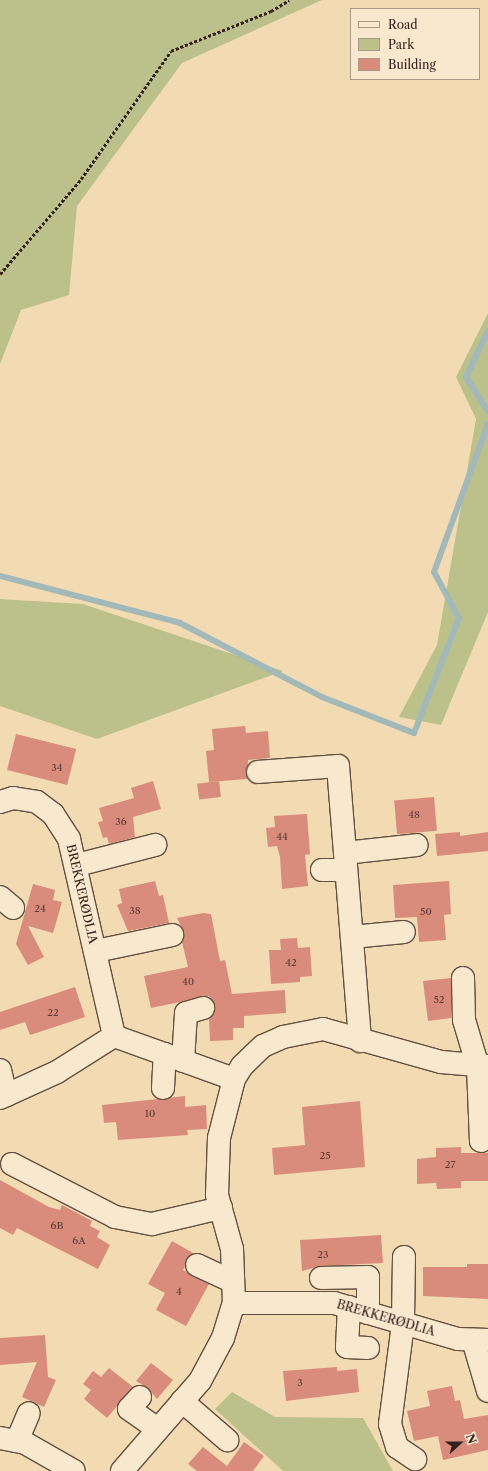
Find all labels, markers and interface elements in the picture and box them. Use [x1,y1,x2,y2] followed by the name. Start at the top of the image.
[350,8,480,80] legend
[388,17,418,32] text: Road
[388,37,414,52] text: Park
[388,57,436,72] text: Building
[51,762,63,774] house number: 34
[408,809,420,821] house number: 48
[115,816,127,828] house number: 36
[276,831,288,843] house number: 44
[64,843,100,945] street label: BREKKERØDLIA
[34,903,46,915] house number: 24
[129,905,141,917] house number: 38
[420,906,432,918] house number: 50
[285,957,297,969] house number: 42
[182,976,194,988] house number: 40
[433,994,445,1006] house number: 52
[47,1007,59,1019] house number: 22
[145,1108,155,1120] house number: 10
[319,1150,331,1162] house number: 25
[445,1159,455,1171] house number: 27
[51,1220,63,1232] house number: 6B
[72,1235,86,1247] house number: 6A
[317,1249,329,1261] house number: 23
[176,1286,182,1298] house number: 4
[335,1297,437,1339] street label: BREKKERØDLIA
[297,1377,303,1389] house number: 3
[440,1423,480,1463] north arrow
[463,1432,479,1446] text: N

